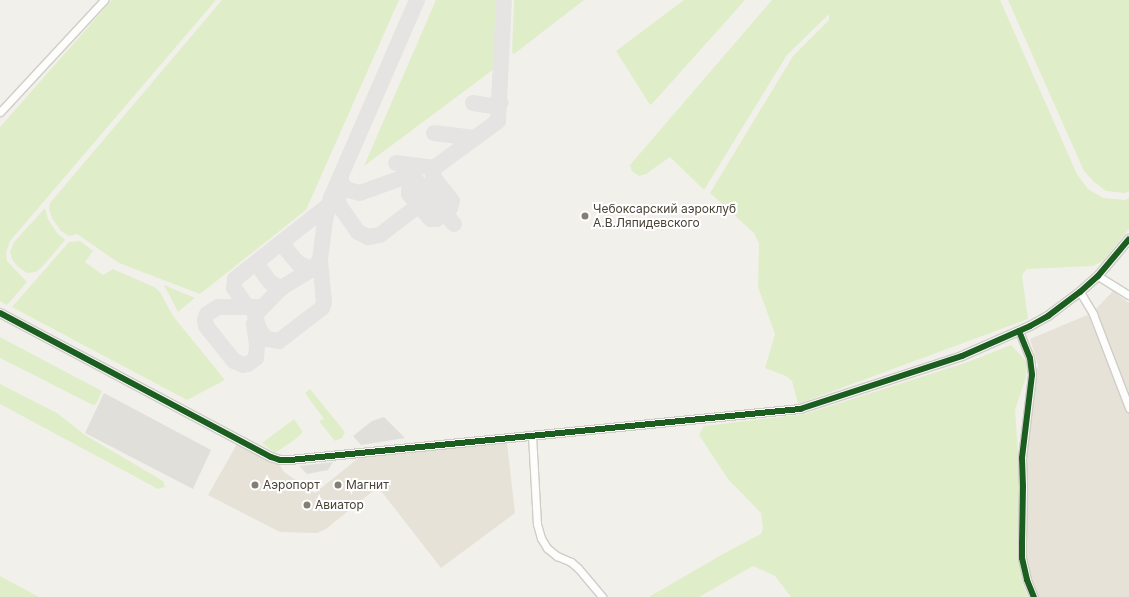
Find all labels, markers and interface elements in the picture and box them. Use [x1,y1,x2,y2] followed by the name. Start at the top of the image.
[593,202,736,230] place label: Чебоксарский аэроклуб А.В.Ляпидевского
[580,211,590,221] marker: Чебоксарский аэроклуб А.В.Ляпидевского
[263,478,320,492] place label: Аэропорт
[346,478,389,492] place label: Магнит
[250,480,260,490] marker: Аэропорт
[333,480,343,490] marker: Магнит
[315,498,364,512] place label: Авиатор
[302,500,312,510] marker: Авиатор

